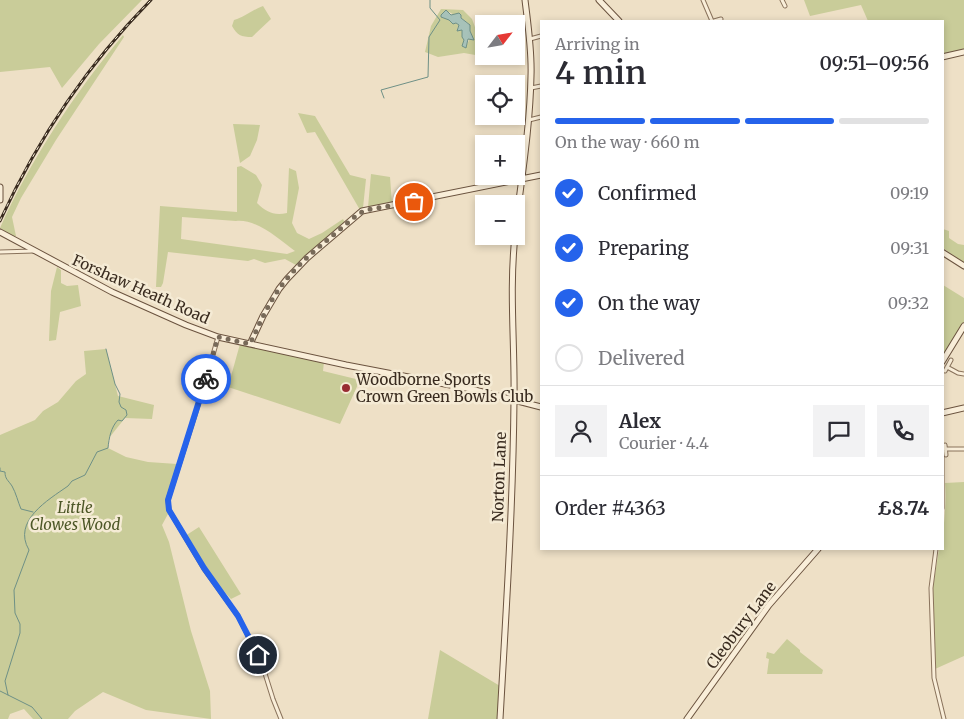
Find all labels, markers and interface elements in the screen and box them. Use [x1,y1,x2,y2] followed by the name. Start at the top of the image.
[475,15,525,65] north arrow
[475,15,525,245] map controls
[555,34,640,54] text: Arriving in
[820,51,929,75] text: 09:51–09:56
[555,53,646,93] text: 4 min
[475,75,525,125] button: locate
[555,132,700,152] text: On the way · 660 m
[475,135,525,185] button: +
[555,179,583,207] icon: check
[393,181,435,223] pin
[598,181,696,205] text: Confirmed
[890,183,929,203] text: 09:19
[400,188,428,216] icon: bag
[475,195,525,245] button: −
[555,234,583,262] icon: check
[598,236,689,260] text: Preparing
[890,238,929,258] text: 09:31
[69,250,213,328] street label: Forshaw Heath Road
[555,289,583,317] icon: check
[598,291,700,315] text: On the way
[888,293,929,313] text: 09:32
[598,346,685,370] text: Delivered
[181,354,231,404] courier
[192,365,220,393] icon: bike
[355,370,533,406] place label: Woodborne Sports Crown Green Bowls Club
[340,382,352,394] marker: Woodborne Sports Crown Green Bowls Club
[555,405,607,457] button: person
[813,405,865,457] button: chat
[877,405,929,457] button: phone
[619,409,661,433] text: Alex
[488,431,510,522] street label: Norton Lane
[619,433,709,453] text: Courier · 4.4
[555,496,666,520] text: Order #4363
[877,496,929,520] text: £8.74
[30,498,121,534] park label: Little Clowes Wood
[702,577,780,672] street label: Cleobury Lane
[237,634,279,676] pin
[244,641,272,669] icon: home

